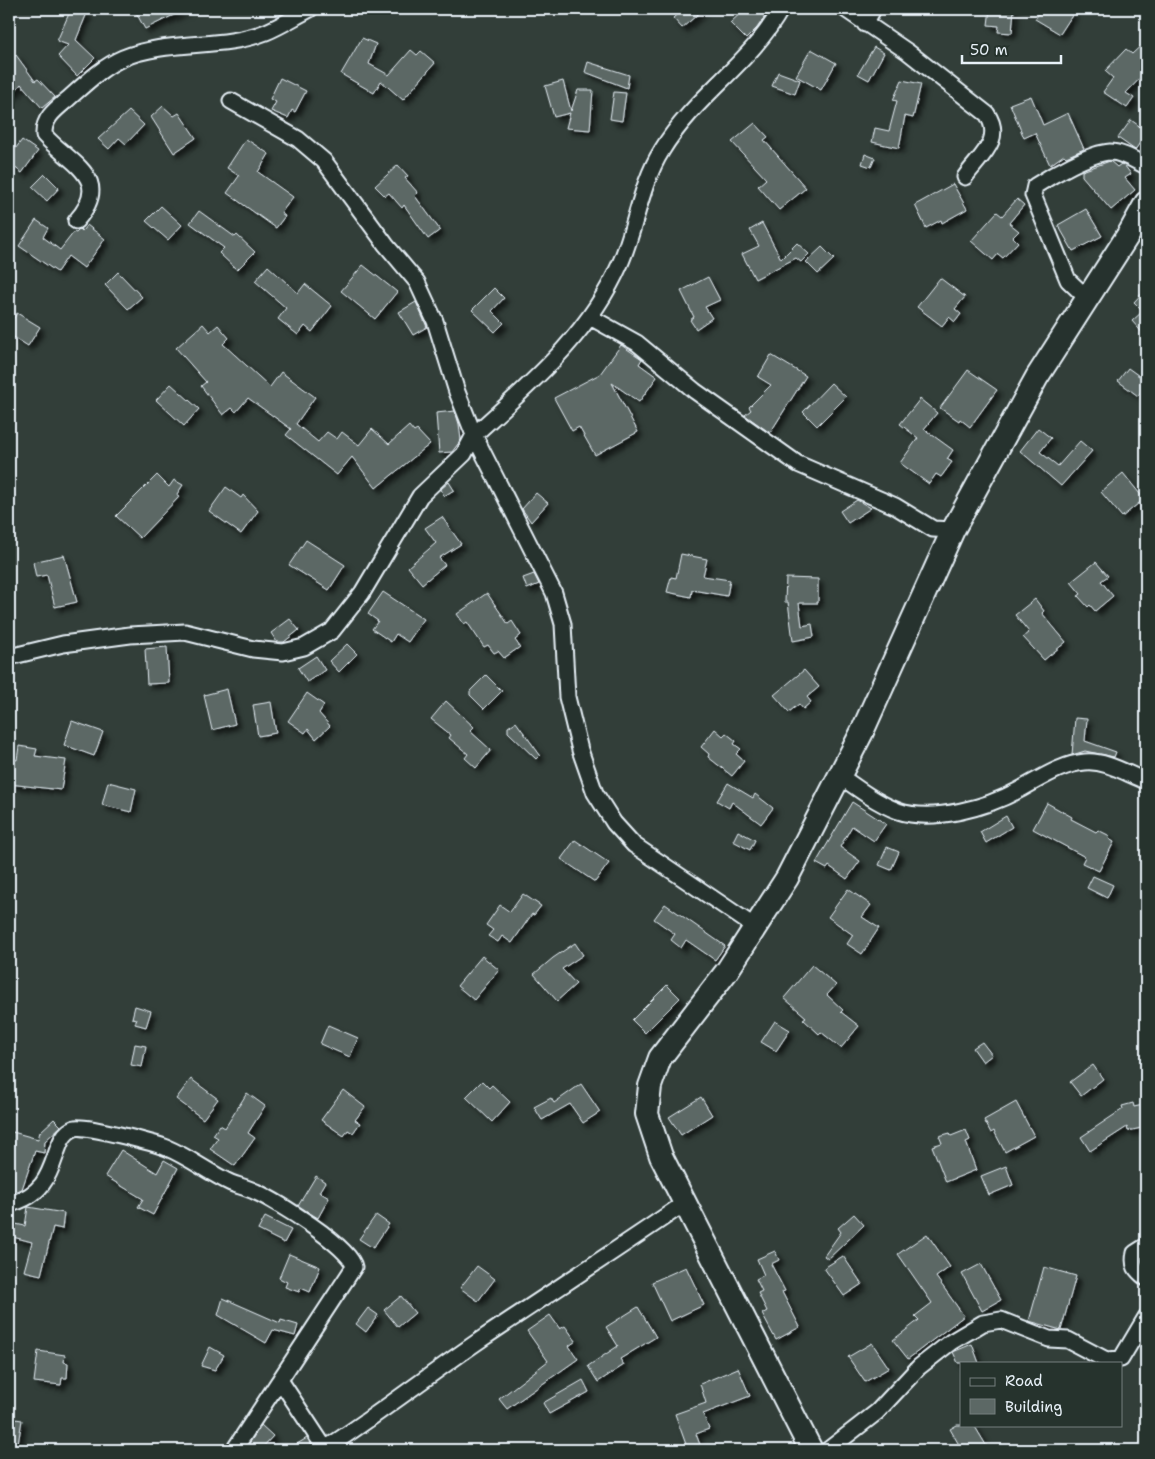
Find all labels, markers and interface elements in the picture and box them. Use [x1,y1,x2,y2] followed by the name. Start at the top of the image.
[962,32,1061,64] scale bar
[970,40,1008,60] text: 50 m
[960,1362,1122,1426] legend
[1005,1371,1043,1391] text: Road
[1005,1397,1062,1417] text: Building

